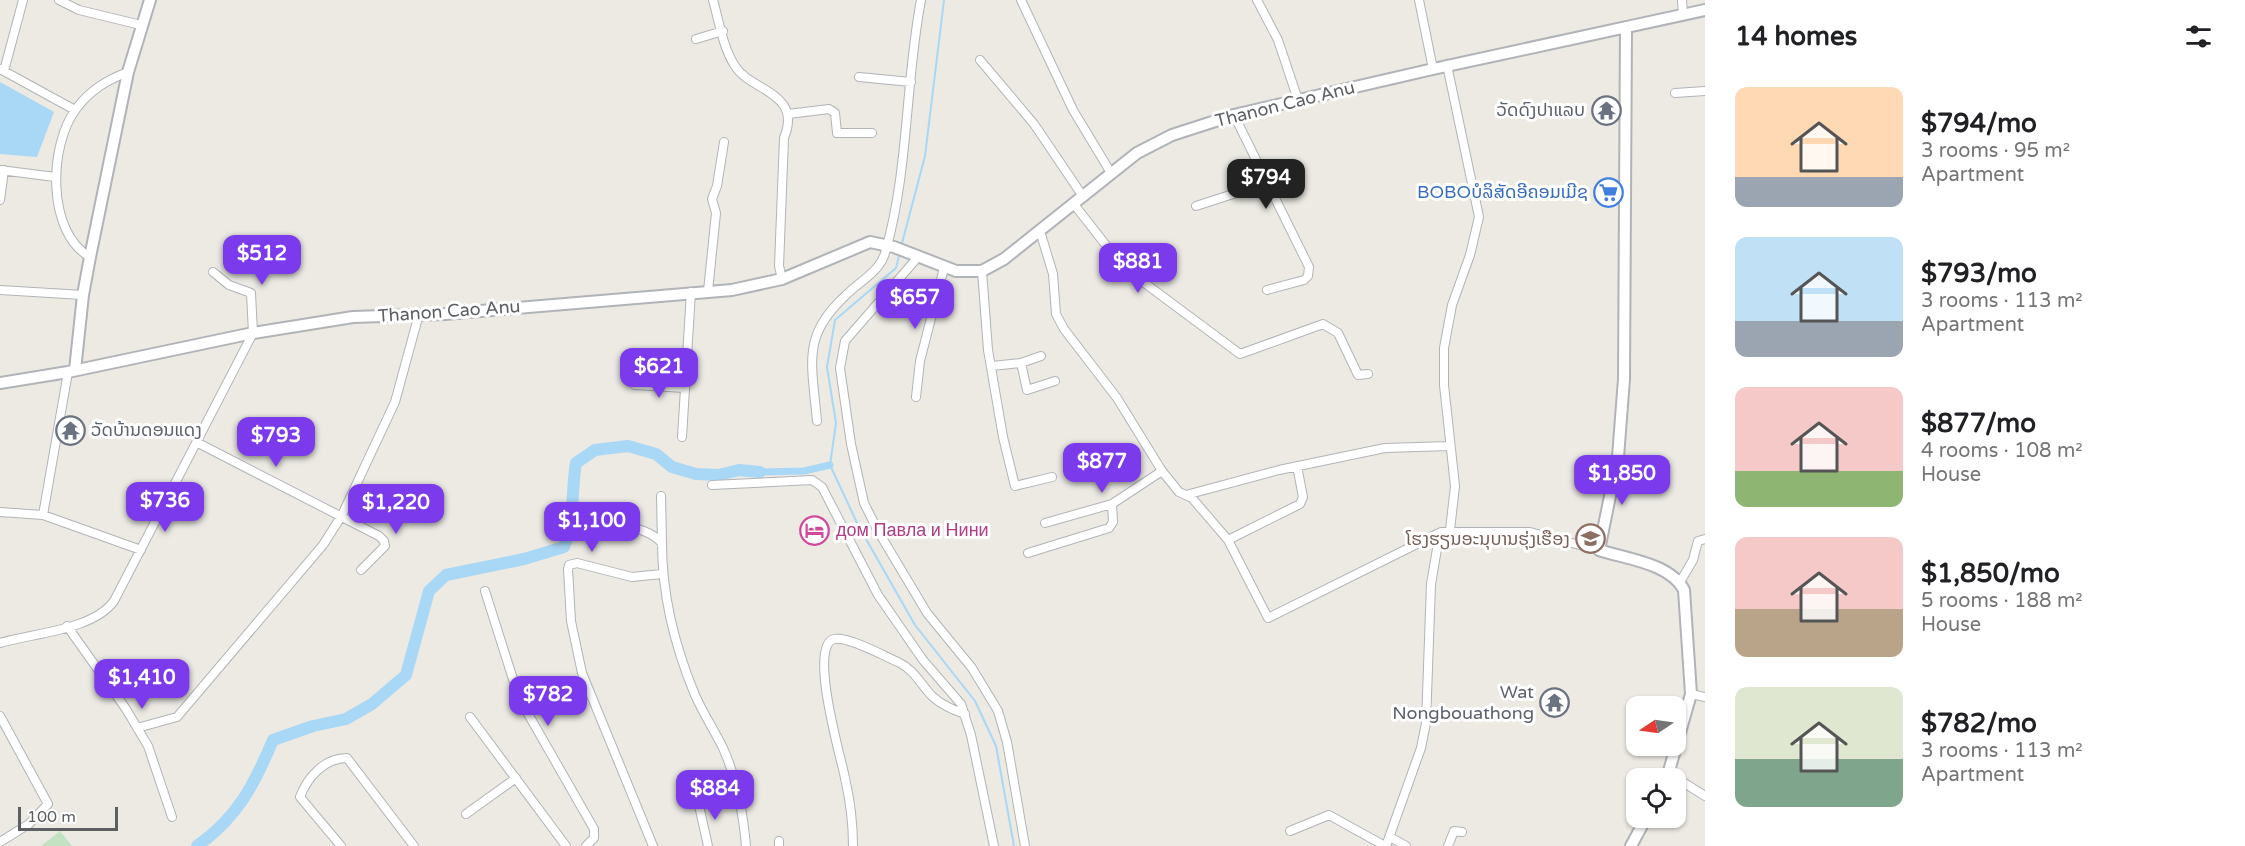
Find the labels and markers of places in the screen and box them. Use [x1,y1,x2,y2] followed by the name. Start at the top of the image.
[1590,94,1622,126] temple icon: ວັດດົງປາແລບ
[1496,99,1585,121] place label: ວັດດົງປາແລບ
[1230,159,1302,210] pin: $794
[1593,176,1625,208] supermarket icon: BOBOບໍລິສັດອີຄອມເມີຊ
[1417,181,1588,203] place label: BOBOບໍລິສັດອີຄອມເມີຊ
[226,235,298,286] pin: $512
[1102,243,1174,294] pin: $881
[879,279,951,330] pin: $657
[623,348,695,399] pin: $621
[54,414,86,446] temple icon: ວັດບ້ານດອນແດງ
[240,417,312,468] pin: $793
[91,419,202,441] place label: ວັດບ້ານດອນແດງ
[1066,443,1138,494] pin: $877
[1573,455,1671,506] pin: $1,850
[129,482,201,533] pin: $736
[347,484,445,535] pin: $1,220
[543,502,641,553] pin: $1,100
[799,514,831,546] hotel icon: дом Павла и Нини
[836,519,989,541] place label: дом Павла и Нини
[1575,523,1607,555] school or university icon: ໂຮງຮຽນອະນຸບານຮຸ່ງເຮືອງ
[1405,528,1570,550] place label: ໂຮງຮຽນອະນຸບານຮຸ່ງເຮືອງ
[93,659,191,710] pin: $1,410
[512,676,584,727] pin: $782
[1392,681,1534,724] place label: Wat Nongbouathong
[1539,686,1571,718] temple icon: Wat Nongbouathong
[679,770,751,821] pin: $884

